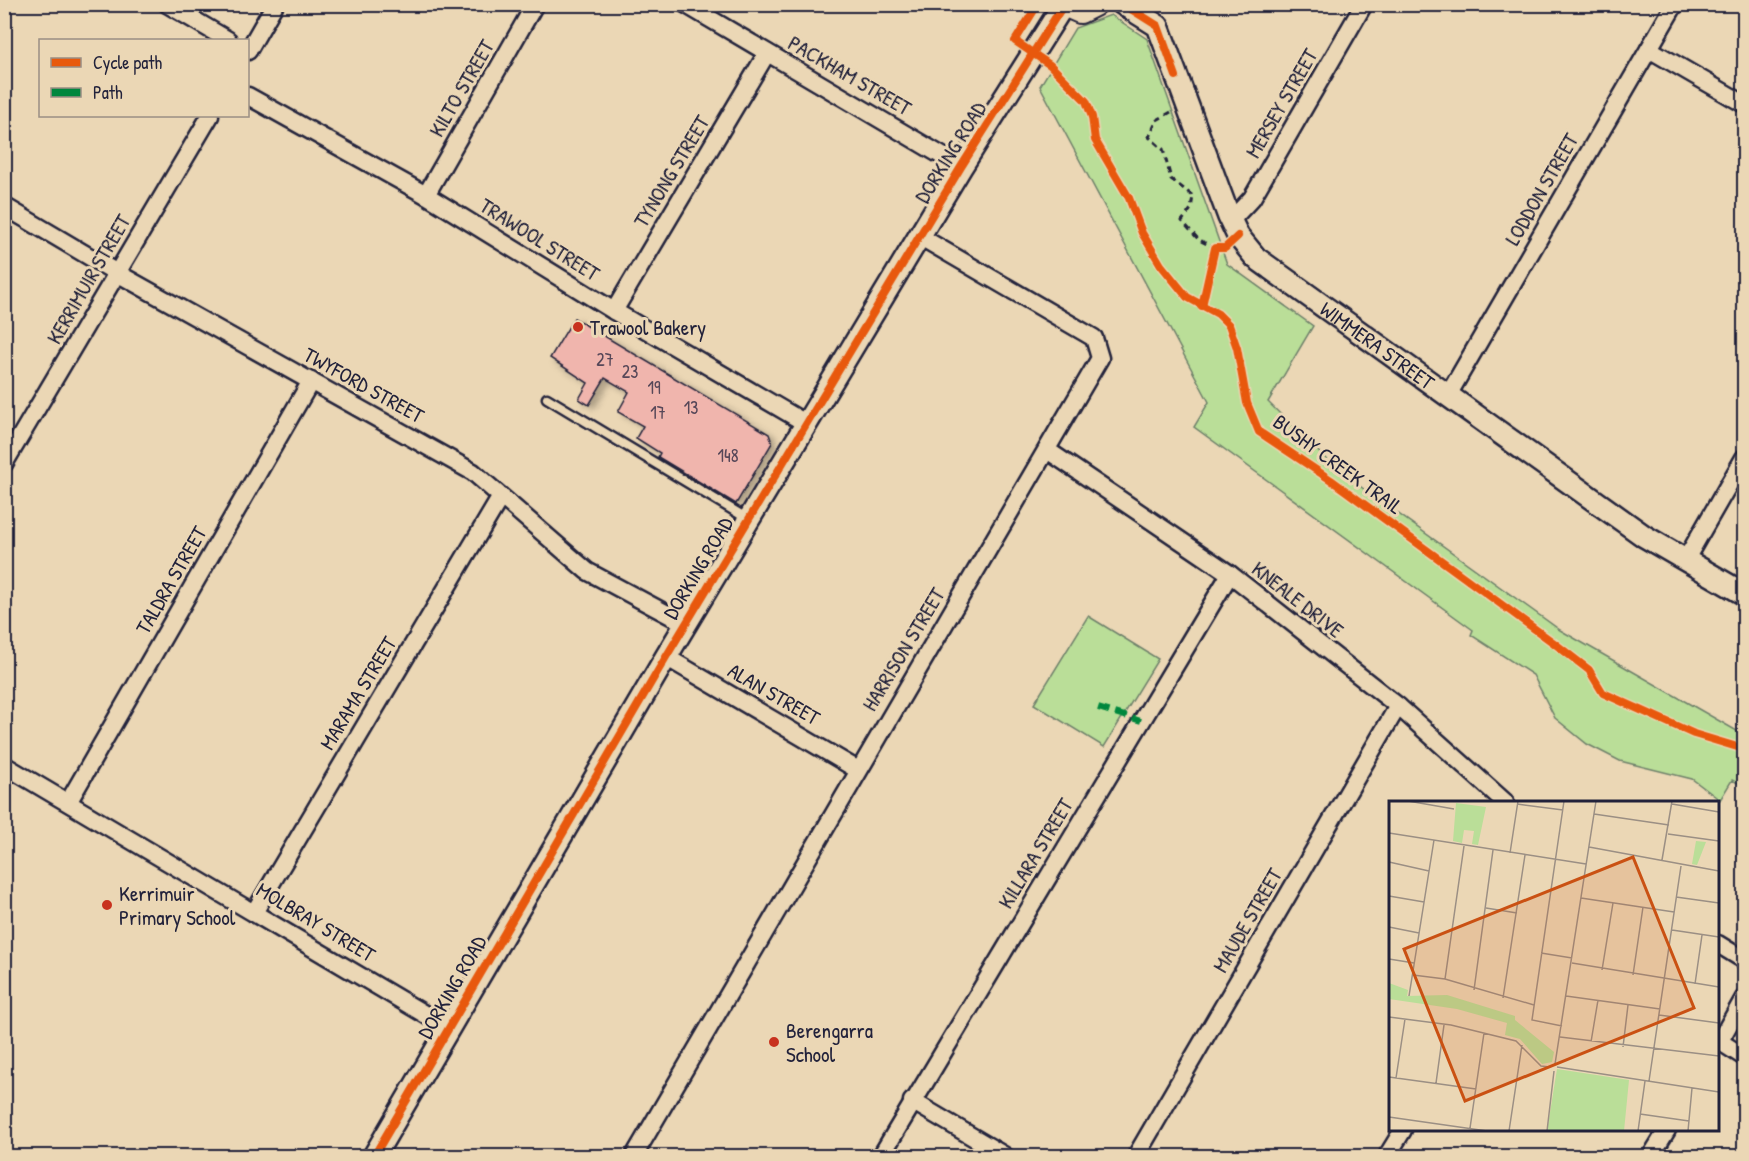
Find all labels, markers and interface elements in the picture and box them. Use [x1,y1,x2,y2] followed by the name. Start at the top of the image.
[783,28,918,123] street label: PACKHAM STREET
[422,33,501,142] street label: KILTO STREET
[39,39,249,117] legend
[1238,42,1325,163] street label: MERSEY STREET
[93,50,163,75] text: Cycle path
[93,80,123,105] text: Path
[907,96,993,208] street label: DORKING ROAD
[626,109,716,232] street label: TYNONG STREET
[1497,127,1585,250] street label: LODDON STREET
[475,191,606,288] street label: TRAWOOL STREET
[39,208,137,349] street label: KERRIMUIR STREET
[1314,294,1441,397] street label: WIMMERA STREET
[590,313,706,342] place label: Trawool Bakery
[571,320,585,334] marker: Trawool Bakery
[299,340,430,431] street label: TWYFORD STREET
[596,347,614,372] house number: 27
[622,359,638,384] house number: 23
[647,375,661,400] house number: 19
[684,395,698,420] house number: 13
[650,400,666,425] house number: 17
[1267,407,1409,521] street label: BUSHY CREEK TRAIL
[717,443,739,468] house number: 148
[656,511,740,625] street label: DORKING ROAD
[128,520,214,639] street label: TALDRA STREET
[1246,554,1350,644] street label: KNEALE DRIVE
[855,581,952,716] street label: HARRISON STREET
[313,630,404,755] street label: MARAMA STREET
[723,656,826,733] street label: ALAN STREET
[991,791,1080,914] street label: KILLARA STREET
[1389,801,1719,1131] inset map
[1205,862,1289,977] street label: MAUDE STREET
[251,875,382,970] street label: MOLBRAY STREET
[119,879,236,932] place label: Kerrimuir Primary School
[100,898,114,912] marker: Kerrimuir Primary School
[411,930,493,1044] street label: DORKING ROAD
[786,1016,873,1069] place label: Berengarra School
[767,1035,781,1049] marker: Berengarra School

